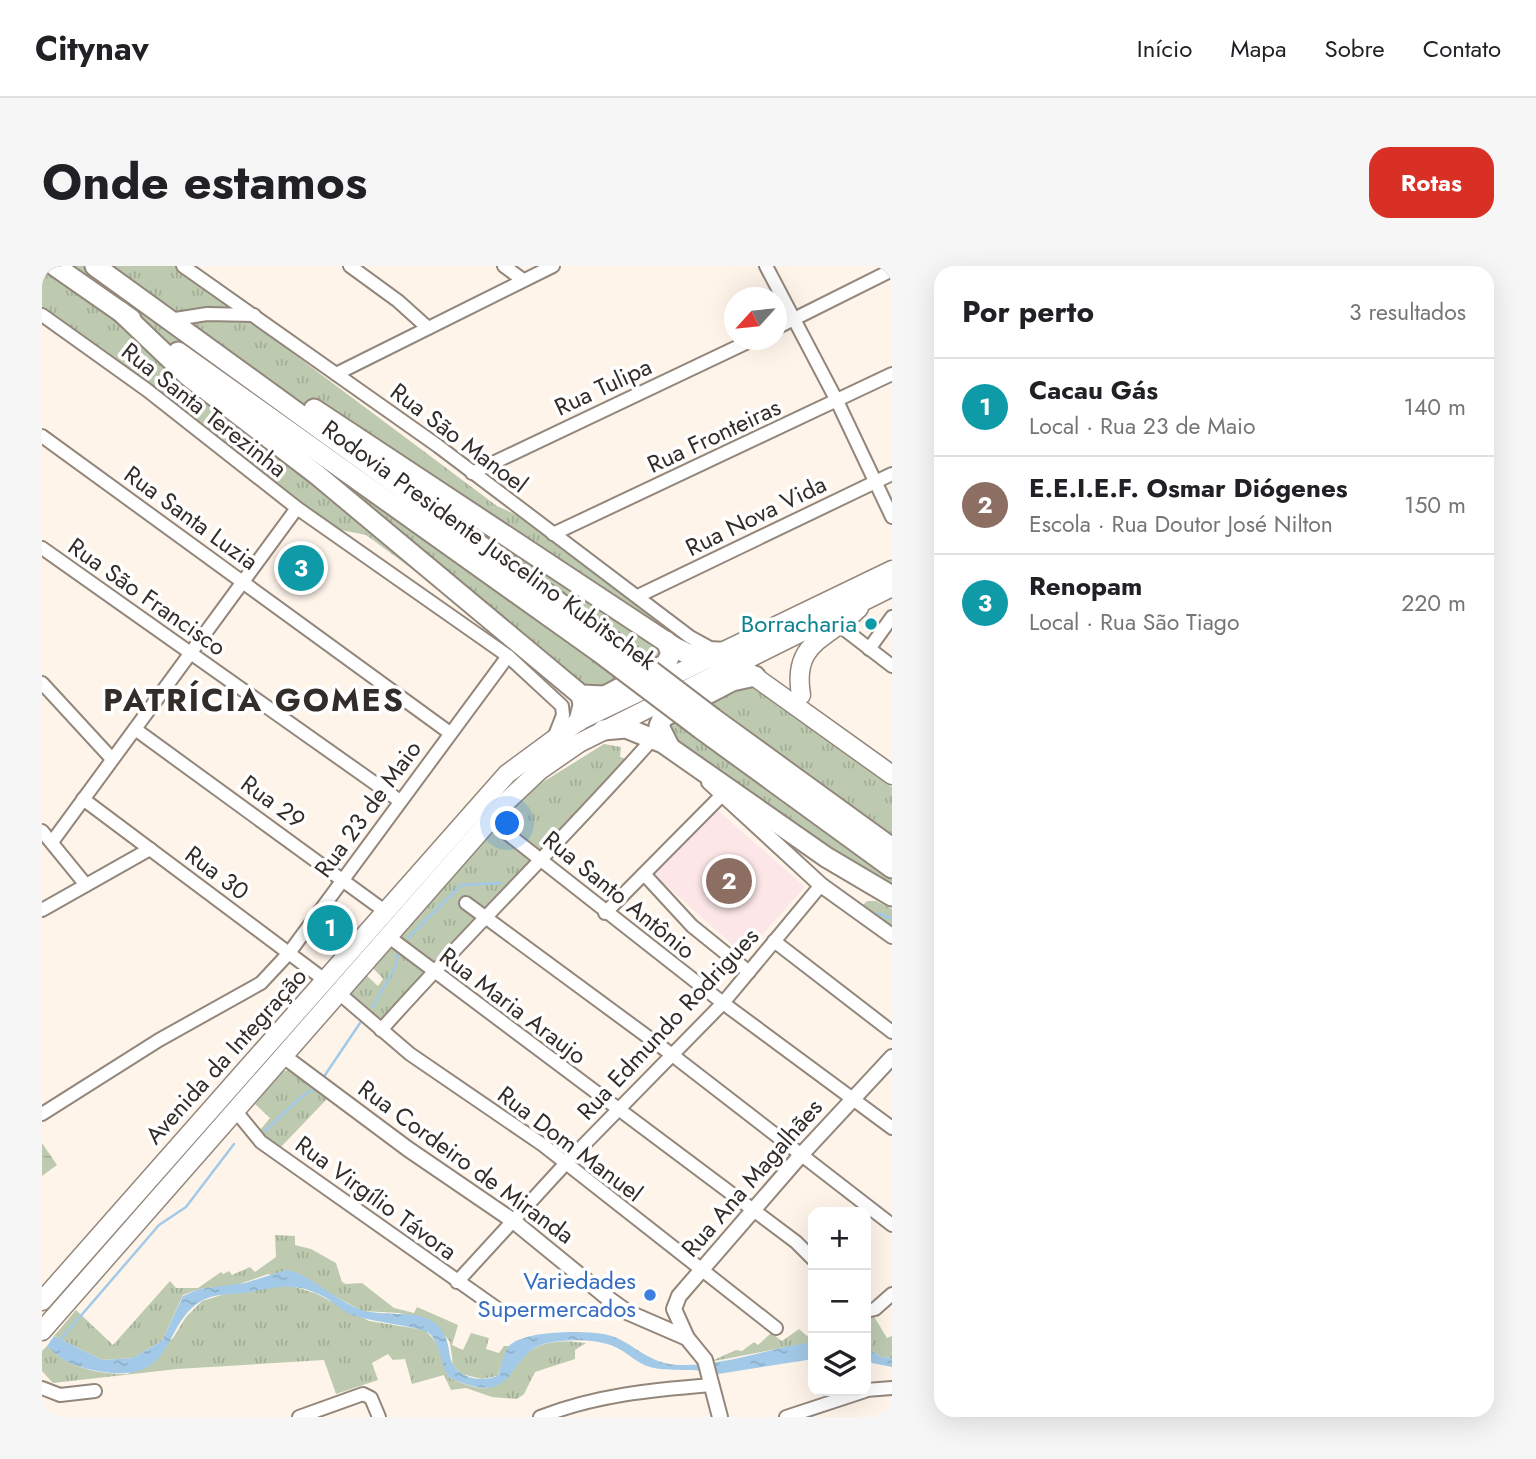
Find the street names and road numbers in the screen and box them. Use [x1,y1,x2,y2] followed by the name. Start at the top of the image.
[114,334,295,485] street label: Rua Santa Terezinha
[548,349,657,424] street label: Rua Tulipa
[383,374,536,501] street label: Rua São Manoel
[641,389,786,482] street label: Rua Fronteiras
[315,411,664,678] street label: Rodovia Presidente Juscelino Kubitschek
[117,457,266,578] street label: Rua Santa Luzia
[679,466,832,565] street label: Rua Nova Vida
[61,529,233,664] street label: Rua São Francisco
[306,733,429,885] street label: Rua 23 de Maio
[234,766,313,837] street label: Rua 29
[535,822,703,967] street label: Rua Santo Antônio
[178,837,257,908] street label: Rua 30
[569,919,767,1128] street label: Rua Edmundo Rodrigues
[432,939,594,1073] street label: Rua Maria Araujo
[137,960,315,1152] street label: Avenida da Integração
[351,1071,582,1252] street label: Rua Cordeiro de Miranda
[490,1077,650,1210] street label: Rua Dom Manuel
[673,1091,830,1265] street label: Rua Ana Magalhães
[288,1127,464,1268] street label: Rua Virgílio Távora

